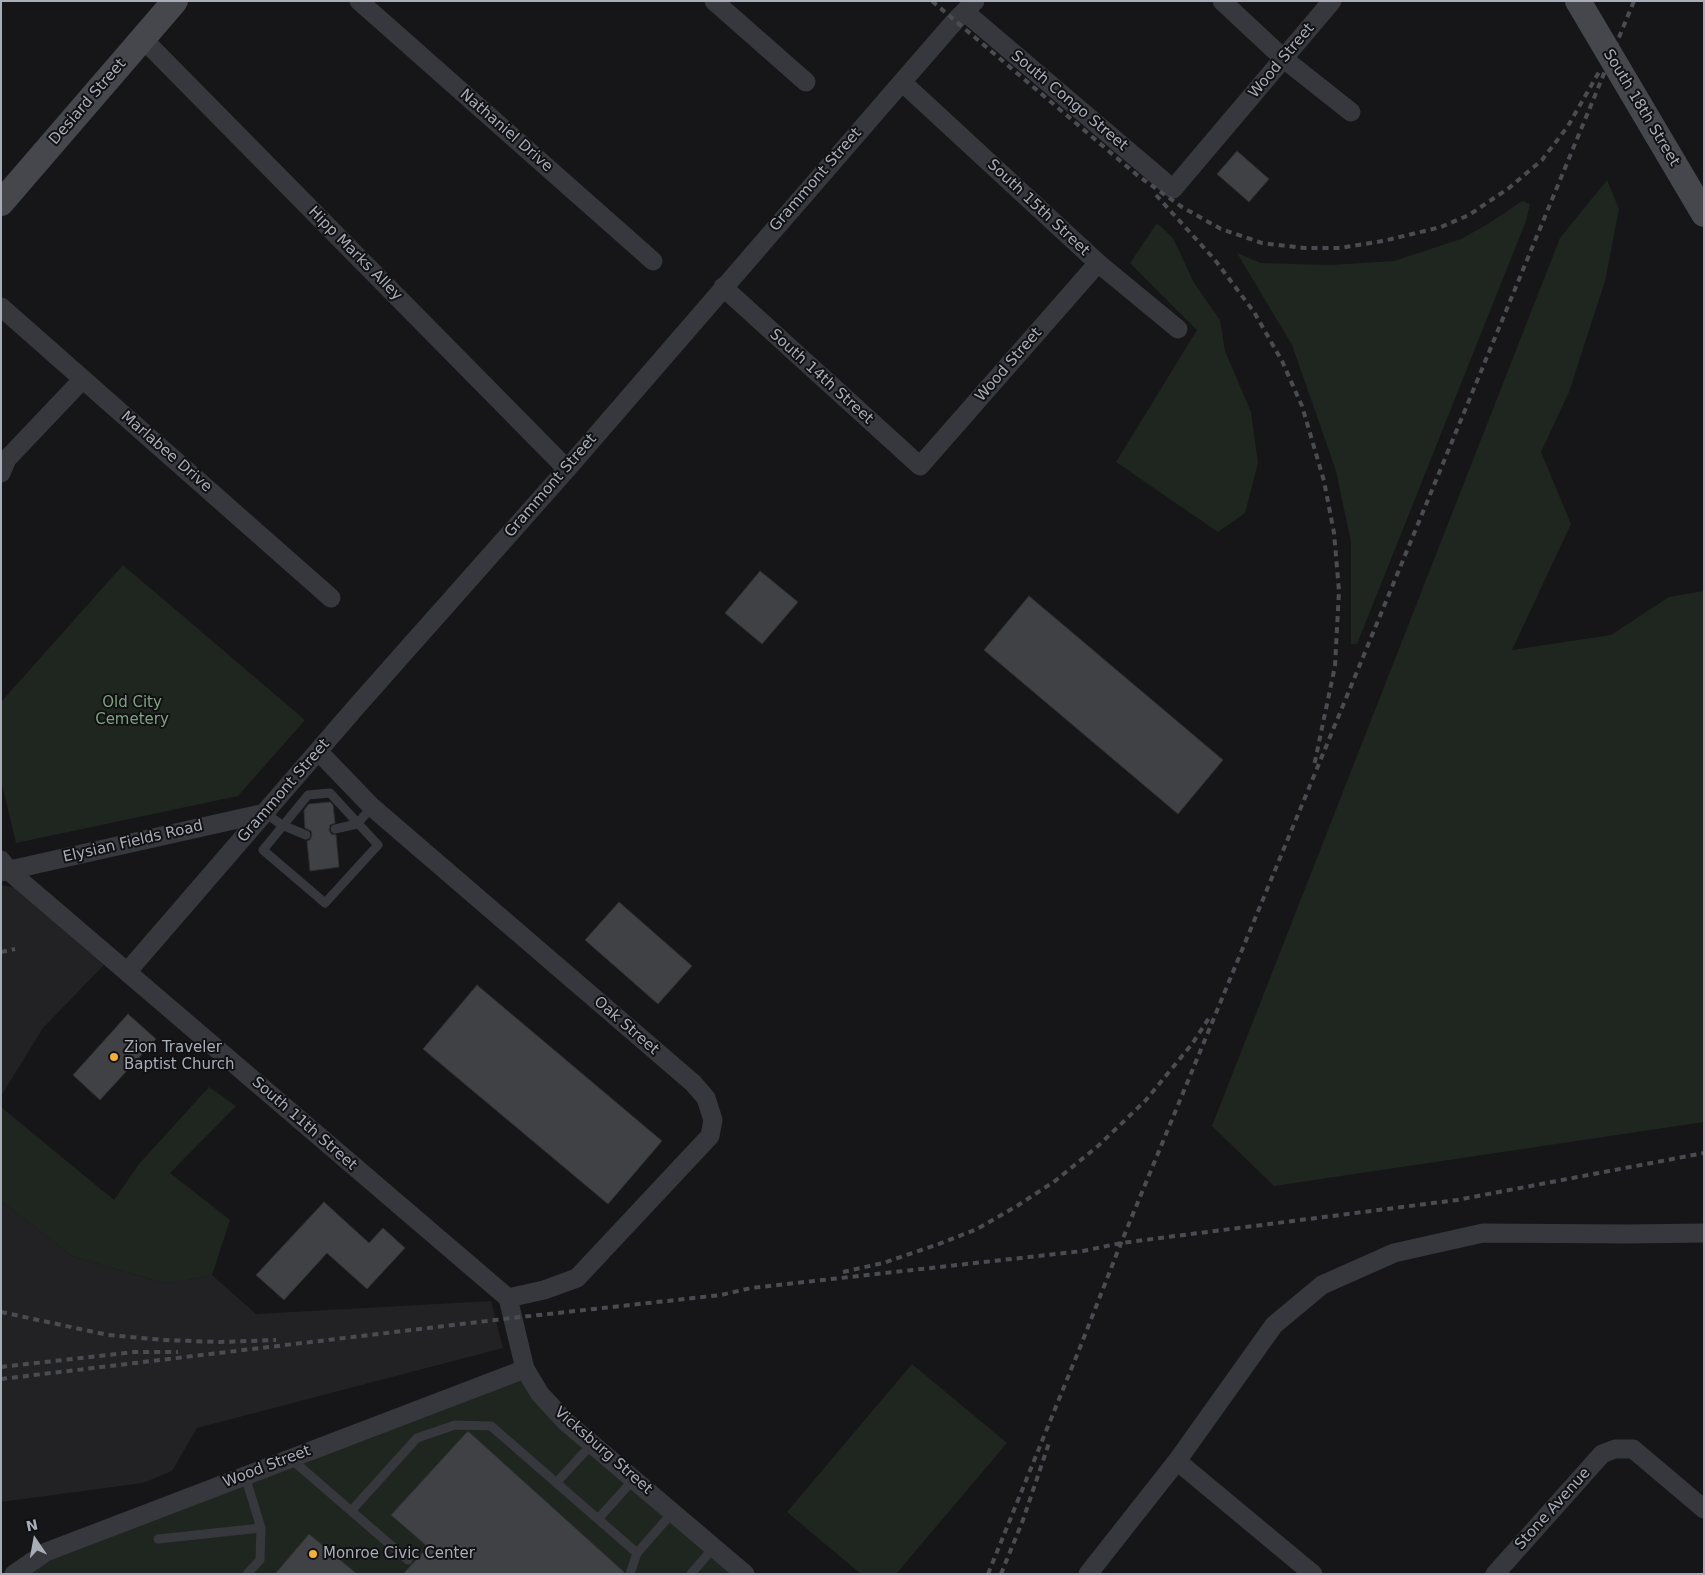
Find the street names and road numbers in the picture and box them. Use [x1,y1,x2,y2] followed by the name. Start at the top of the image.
[1245,20,1319,102] street label: Wood Street
[1599,46,1683,170] street label: South 18th Street
[1007,47,1131,155] street label: South Congo Street
[46,55,130,149] street label: Desiard Street
[456,86,556,176] street label: Nathaniel Drive
[766,125,866,235] street label: Grammont Street
[983,156,1093,260] street label: South 15th Street
[304,203,406,305] street label: Hipp Marks Alley
[972,324,1046,406] street label: Wood Street
[765,326,877,428] street label: South 14th Street
[117,408,215,496] street label: Marlabee Drive
[501,431,601,541] street label: Grammont Street
[234,736,334,846] street label: Grammont Street
[61,817,205,867] street label: Elysian Fields Road
[590,993,662,1059] street label: Oak Street
[248,1074,360,1174] street label: South 11th Street
[550,1404,656,1498] street label: Vicksburg Street
[221,1442,313,1492] street label: Wood Street
[1512,1464,1594,1554] street label: Stone Avenue

